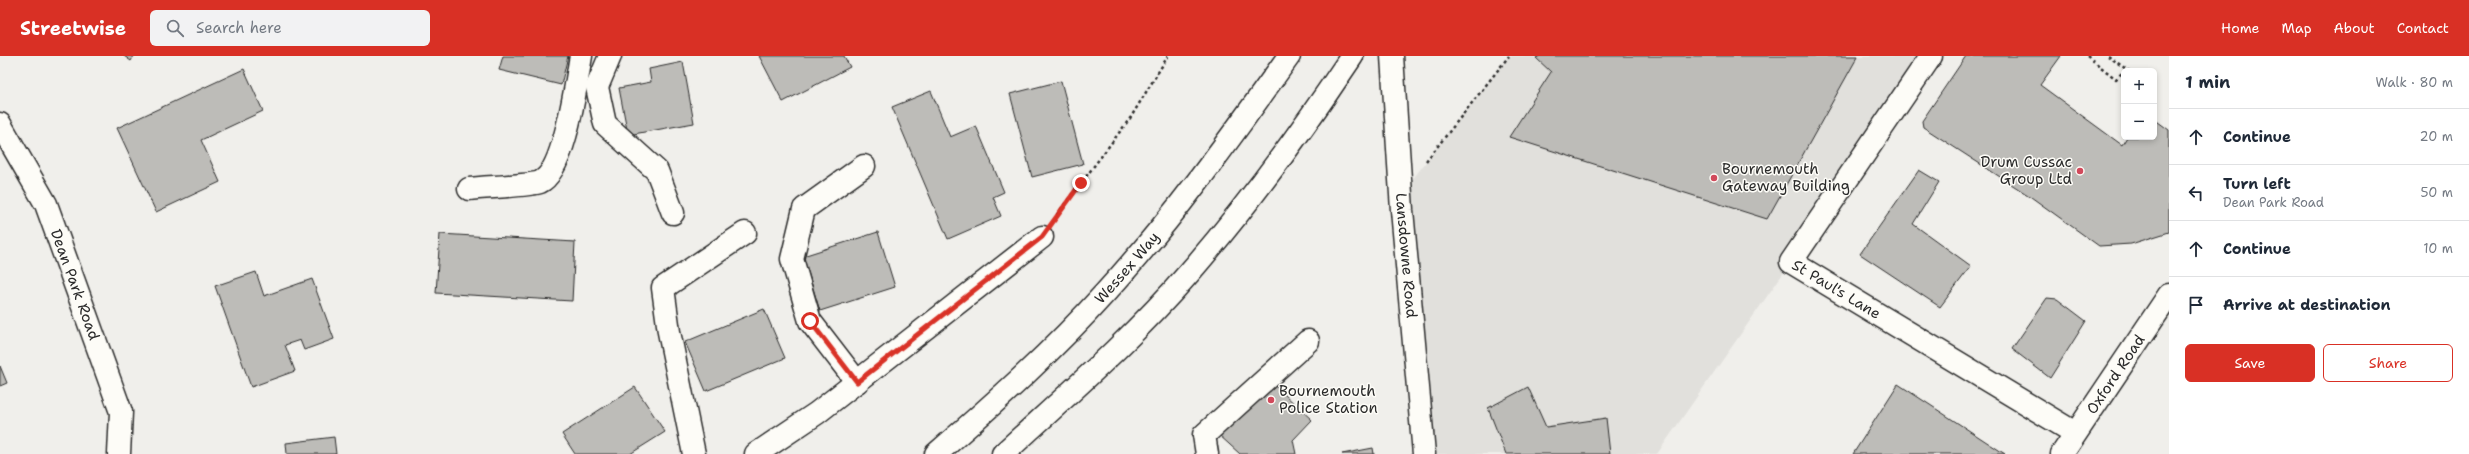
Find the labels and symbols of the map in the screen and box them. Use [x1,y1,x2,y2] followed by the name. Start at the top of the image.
[1980,152,2072,189] place label: Drum Cussac Group Ltd
[1722,159,1850,196] place label: Bournemouth Gateway Building
[2075,166,2085,176] marker: Drum Cussac Group Ltd
[1709,173,1719,183] marker: Bournemouth Gateway Building
[1072,174,1090,192] route end
[1391,192,1422,319] street label: Lansdowne Road
[46,226,104,343] street label: Dean Park Road
[1090,228,1164,308] street label: Wessex Way
[1788,255,1884,324] street label: St Paul's Lane
[801,312,819,330] route start
[2082,330,2150,418] street label: Oxford Road
[1279,381,1378,418] place label: Bournemouth Police Station
[1266,395,1276,405] marker: Bournemouth Police Station

